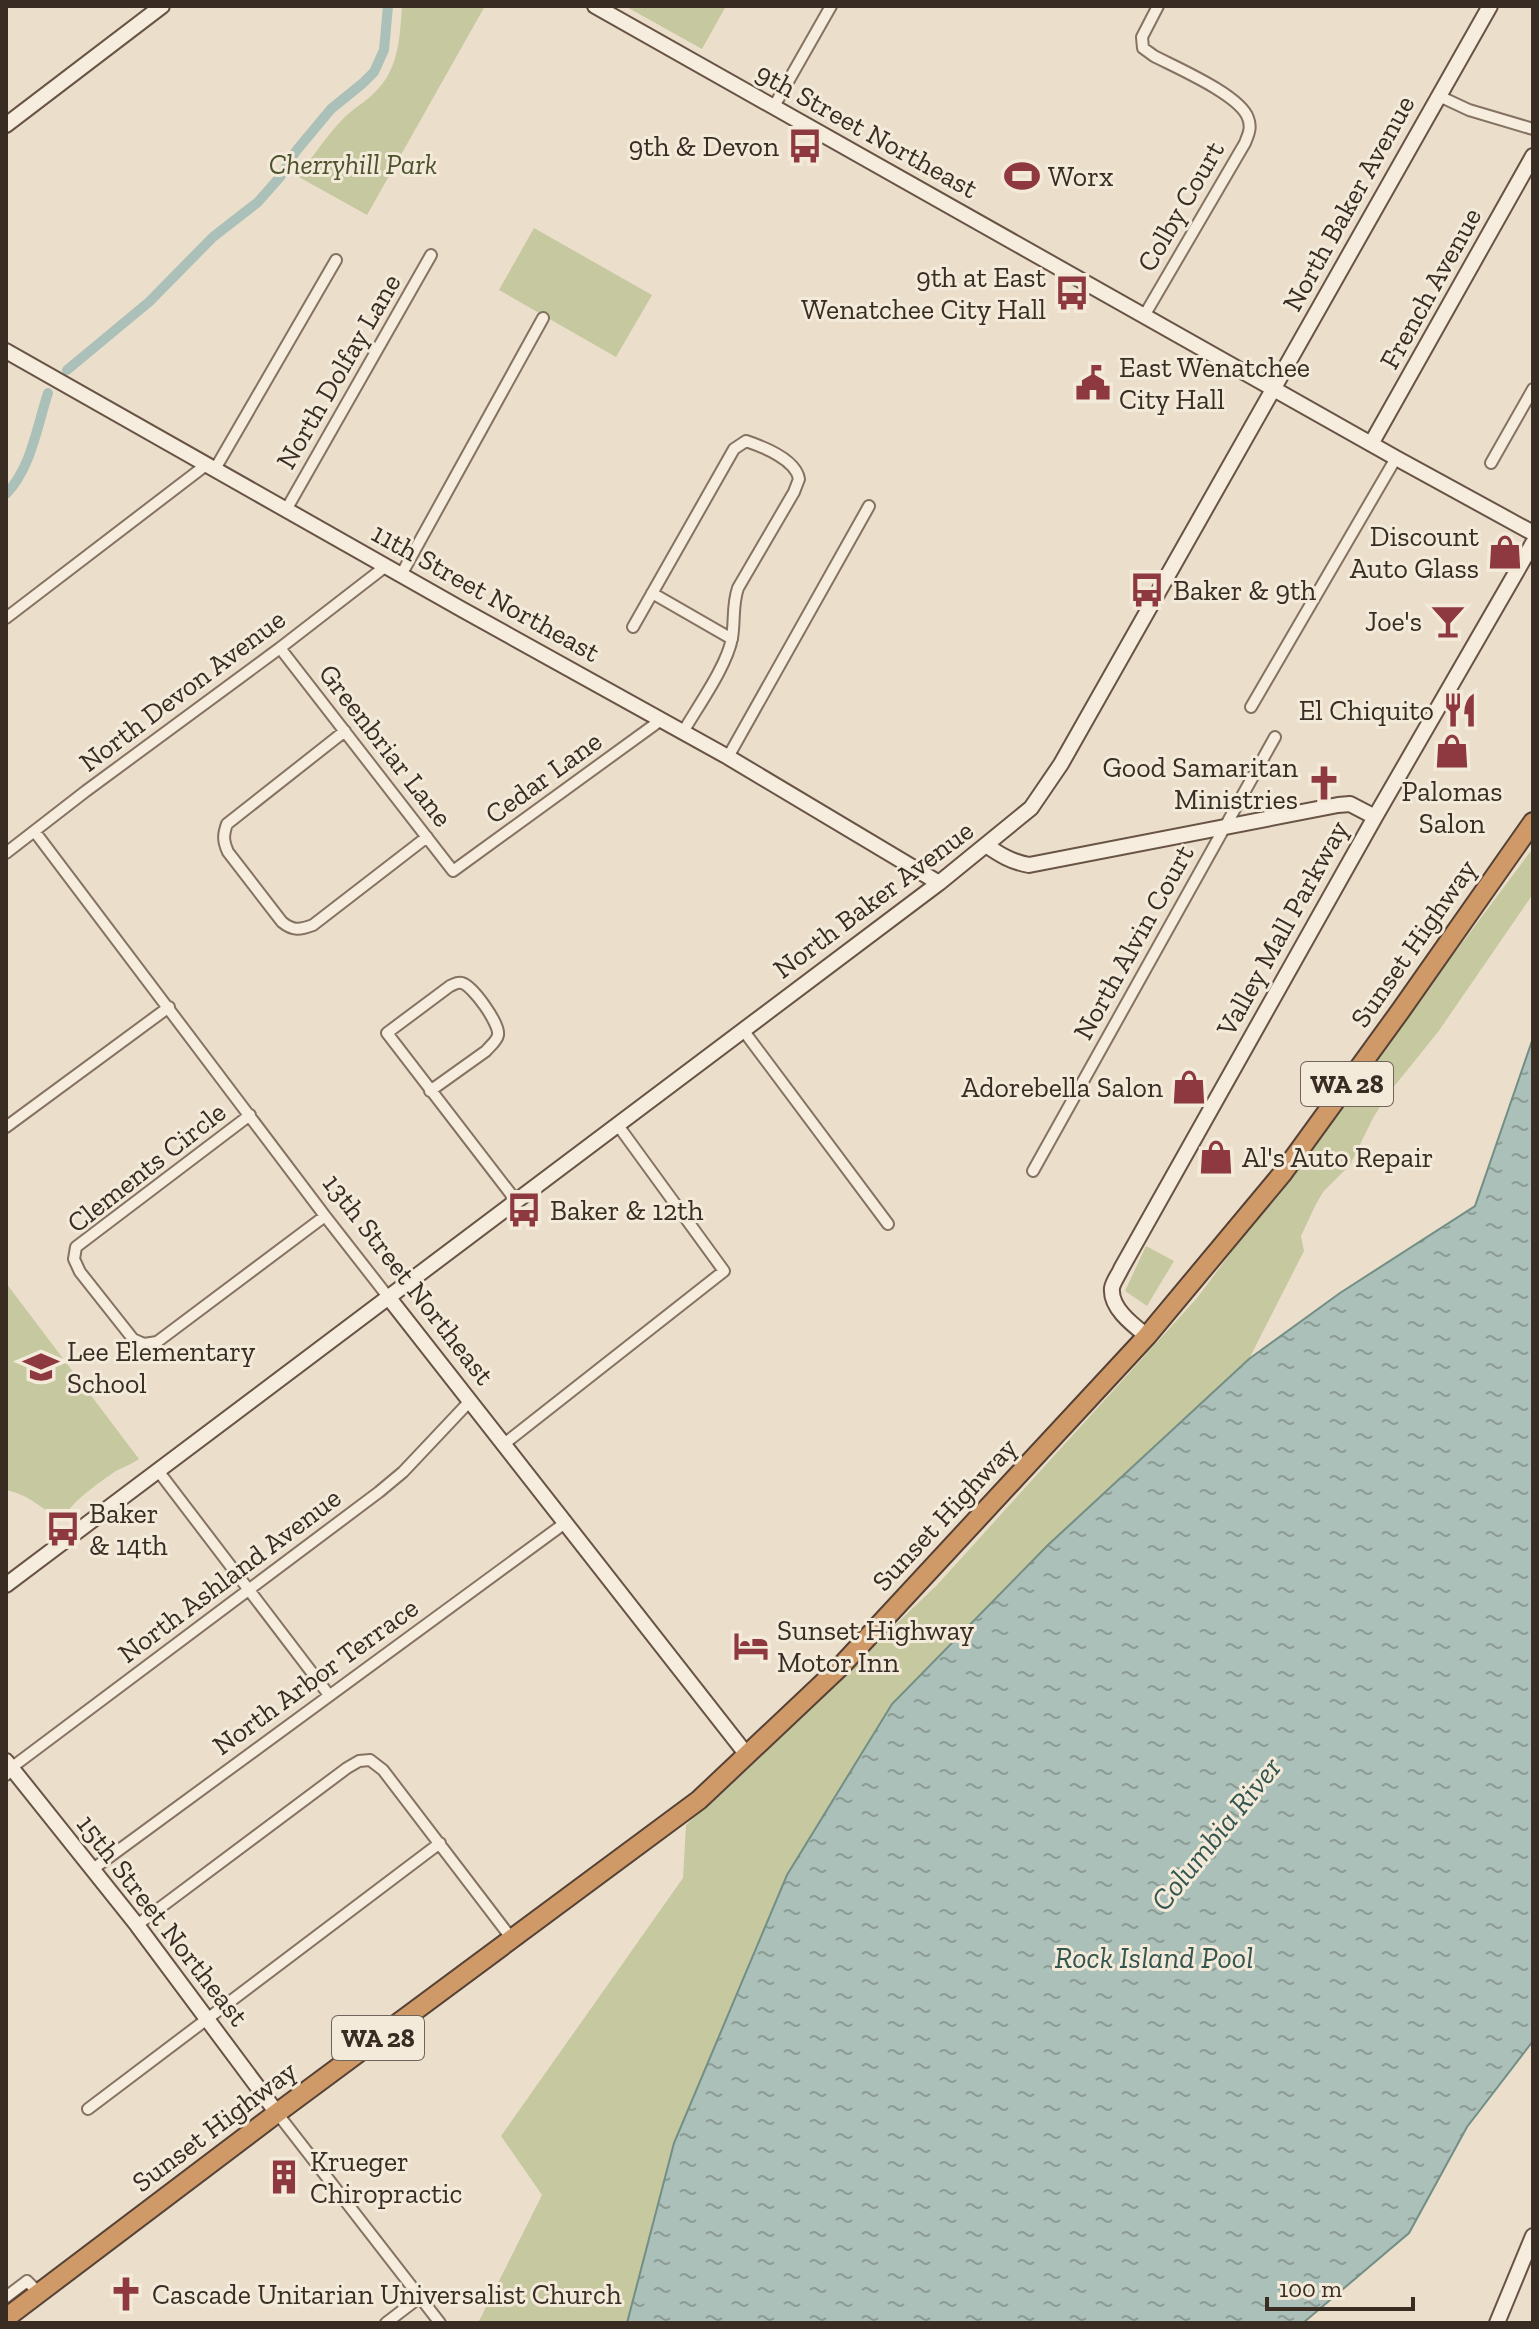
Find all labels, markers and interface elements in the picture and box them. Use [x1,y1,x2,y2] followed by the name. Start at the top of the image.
[750,56,984,205] street label: 9th Street Northeast
[1275,90,1421,317] street label: North Baker Avenue
[786,127,824,165] bus stop icon: 9th & Devon
[629,130,779,163] place label: 9th & Devon
[1130,135,1231,277] street label: Colby Court
[269,148,437,181] park label: Cherryhill Park
[1003,157,1041,195] sports icon: Worx
[1048,160,1113,193] place label: Worx
[1373,202,1488,375] street label: French Avenue
[801,261,1047,326] place label: 9th at East Wenatchee City Hall
[269,268,408,475] street label: North Dolfay Lane
[1053,274,1091,312] bus stop icon: 9th at East Wenatchee City Hall
[1119,351,1310,416] place label: East Wenatchee City Hall
[1074,364,1112,402] public building icon: East Wenatchee City Hall
[366,516,606,669] street label: 11th Street Northeast
[1350,520,1480,585] place label: Discount Auto Glass
[1486,533,1524,571] shop icon: Discount Auto Glass
[1128,571,1166,609] bus stop icon: Baker & 9th
[1173,574,1316,607] place label: Baker & 9th
[73,602,292,779] street label: North Devon Avenue
[1429,602,1467,640] bar icon: Joe's
[1365,605,1422,638] place label: Joe's
[312,657,459,833] street label: Greenbriar Lane
[1441,691,1479,729] restaurant icon: El Chiquito
[1299,694,1434,727] place label: El Chiquito
[479,724,608,831] street label: Cedar Lane
[1433,732,1471,770] shop icon: Palomas Salon
[1103,751,1298,816] place label: Good Samaritan Ministries
[1305,764,1343,802] church icon: Good Samaritan Ministries
[1401,775,1503,840] place label: Palomas Salon
[767,814,980,985] street label: North Baker Avenue
[1209,814,1356,1042] street label: Valley Mall Parkway
[1066,839,1201,1045] street label: North Alvin Court
[1343,853,1484,1033] street label: Sunset Highway
[1301,1062,1393,1106] road number: WA 28
[1170,1068,1208,1106] shop icon: Adorebella Salon
[961,1071,1163,1104] place label: Adorebella Salon
[60,1095,232,1240] street label: Clements Circle
[1197,1138,1235,1176] shop icon: Al's Auto Repair
[1242,1141,1434,1174] place label: Al's Auto Repair
[316,1167,502,1392] street label: 13th Street Northeast
[505,1191,543,1229] bus stop icon: Baker & 12th
[550,1194,704,1227] place label: Baker & 12th
[67,1335,256,1400] place label: Lee Elementary School
[22,1348,60,1386] school or university icon: Lee Elementary School
[865,1431,1024,1598] street label: Sunset Highway
[111,1481,347,1670] street label: North Ashland Avenue
[89,1497,168,1562] place label: Baker & 14th
[44,1510,82,1548] bus stop icon: Baker & 14th
[206,1591,424,1762] street label: North Arbor Terrace
[777,1614,975,1679] place label: Sunset Highway Motor Inn
[732,1627,770,1665] hotel icon: Sunset Highway Motor Inn
[1143,1749,1289,1918] water label: Columbia River
[70,1808,256,2033] street label: 15th Street Northeast
[1055,1940,1253,1976] water label: Rock Island Pool
[332,2016,424,2060] road number: WA 28
[126,2054,303,2199] street label: Sunset Highway
[310,2145,463,2210] place label: Krueger Chiropractic
[265,2158,303,2196] building icon: Krueger Chiropractic
[1267,2261,1413,2311] scale bar
[1279,2274,1342,2303] text: 100 m
[107,2275,145,2313] church icon: Cascade Unitarian Universalist Church
[152,2278,622,2311] place label: Cascade Unitarian Universalist Church

